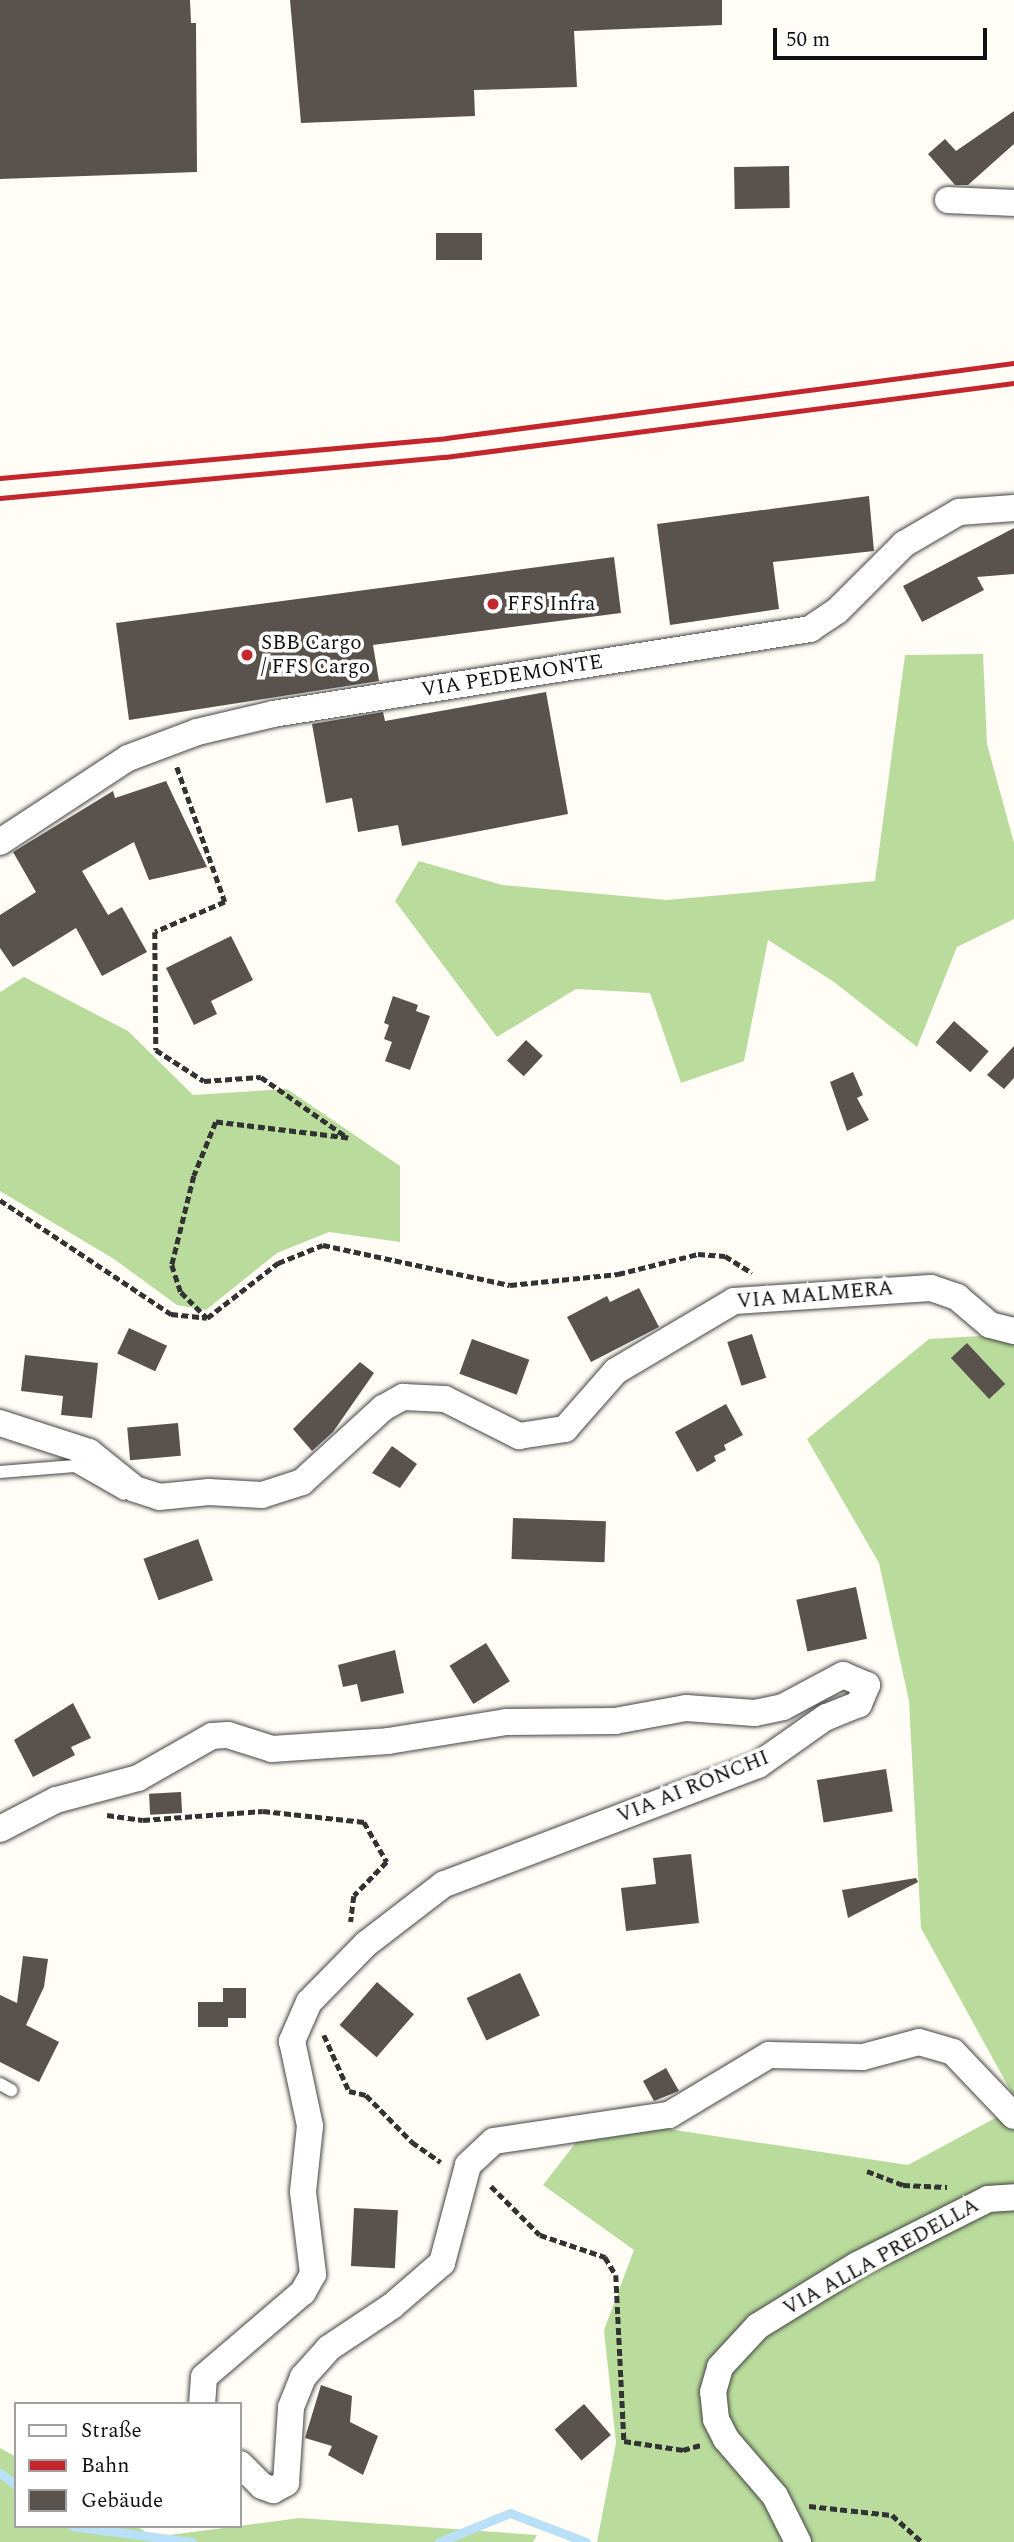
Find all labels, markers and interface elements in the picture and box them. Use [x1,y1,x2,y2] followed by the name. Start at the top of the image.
[776,14,990,58] scale bar
[786,24,830,56] text: 50 m
[507,591,595,617] place label: FFS Infra
[485,596,501,612] marker: FFS Infra
[261,630,370,680] place label: SBB Cargo / FFS Cargo
[239,647,255,663] marker: SBB Cargo / FFS Cargo
[419,649,605,703] street label: VIA PEDEMONTE
[736,1276,894,1314] street label: VIA MALMERA
[613,1745,773,1829] street label: VIA AI RONCHI
[779,2193,983,2321] street label: VIA ALLA PREDELLA
[14,2402,242,2528] legend
[81,2415,142,2447] text: Straße
[81,2450,129,2482] text: Bahn
[81,2485,163,2517] text: Gebäude

